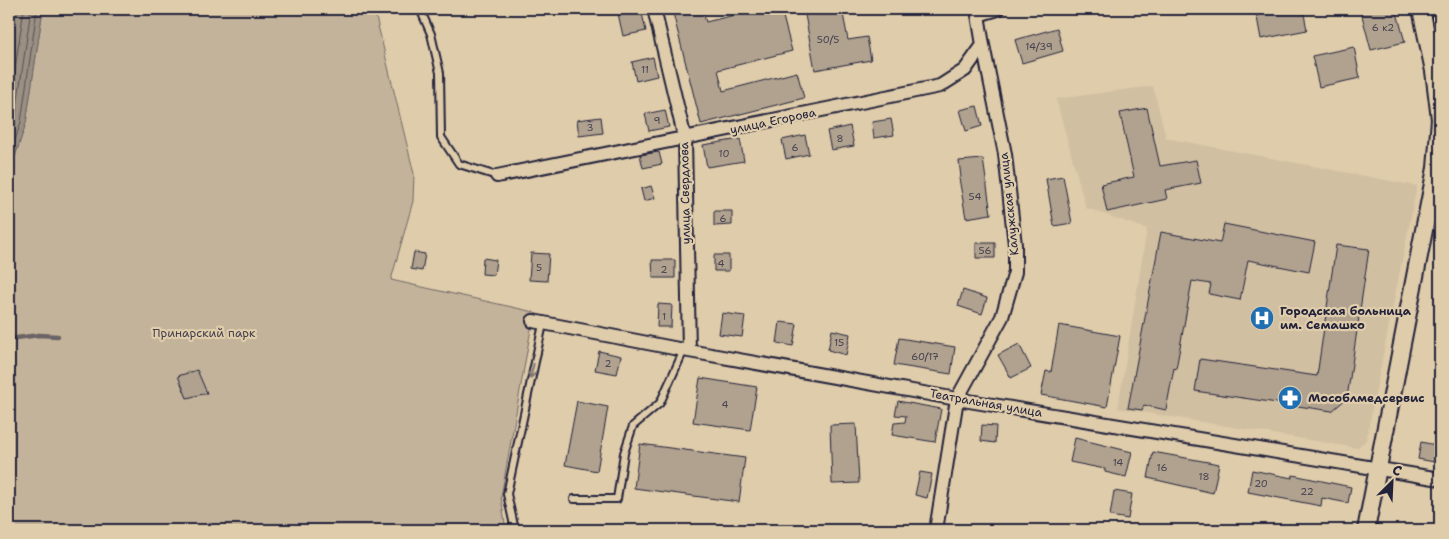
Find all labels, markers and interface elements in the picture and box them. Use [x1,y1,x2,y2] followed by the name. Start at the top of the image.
[1372,21,1394,34] house number: 6 к2
[817,33,839,46] house number: 50/5
[1025,40,1053,53] house number: 14/39
[641,63,649,76] house number: 11
[729,104,818,138] street label: улица Егорова
[654,114,661,127] house number: 9
[587,121,594,134] house number: 3
[837,132,844,145] house number: 8
[676,141,694,244] street label: улица Свердлова
[792,141,799,154] house number: 6
[719,147,729,160] house number: 10
[996,151,1022,256] street label: Калужская улица
[969,190,981,203] house number: 54
[720,212,727,225] house number: 6
[979,244,991,257] house number: 56
[718,257,725,270] house number: 4
[536,261,542,274] house number: 5
[661,263,668,276] house number: 2
[1280,303,1412,333] place label: Городская больница им. Семашко
[1249,305,1275,331] hospital icon: Городская больница им. Семашко
[662,310,666,323] house number: 1
[153,325,256,341] park label: Принарский парк
[834,336,844,349] house number: 15
[911,350,939,363] house number: 60/17
[605,357,612,370] house number: 2
[527,363,536,379] one-way arrow
[928,385,1044,421] street label: Театральная улица
[1277,385,1303,411] pharmacy icon: Мособлмедсервис
[1308,390,1425,406] place label: Мособлмедсервис
[722,398,729,411] house number: 4
[1113,456,1123,469] house number: 14
[1366,456,1416,506] north arrow
[1390,460,1405,480] text: С
[1157,461,1167,474] house number: 16
[1198,470,1210,483] house number: 18
[1254,477,1268,490] house number: 20
[1300,485,1314,498] house number: 22

